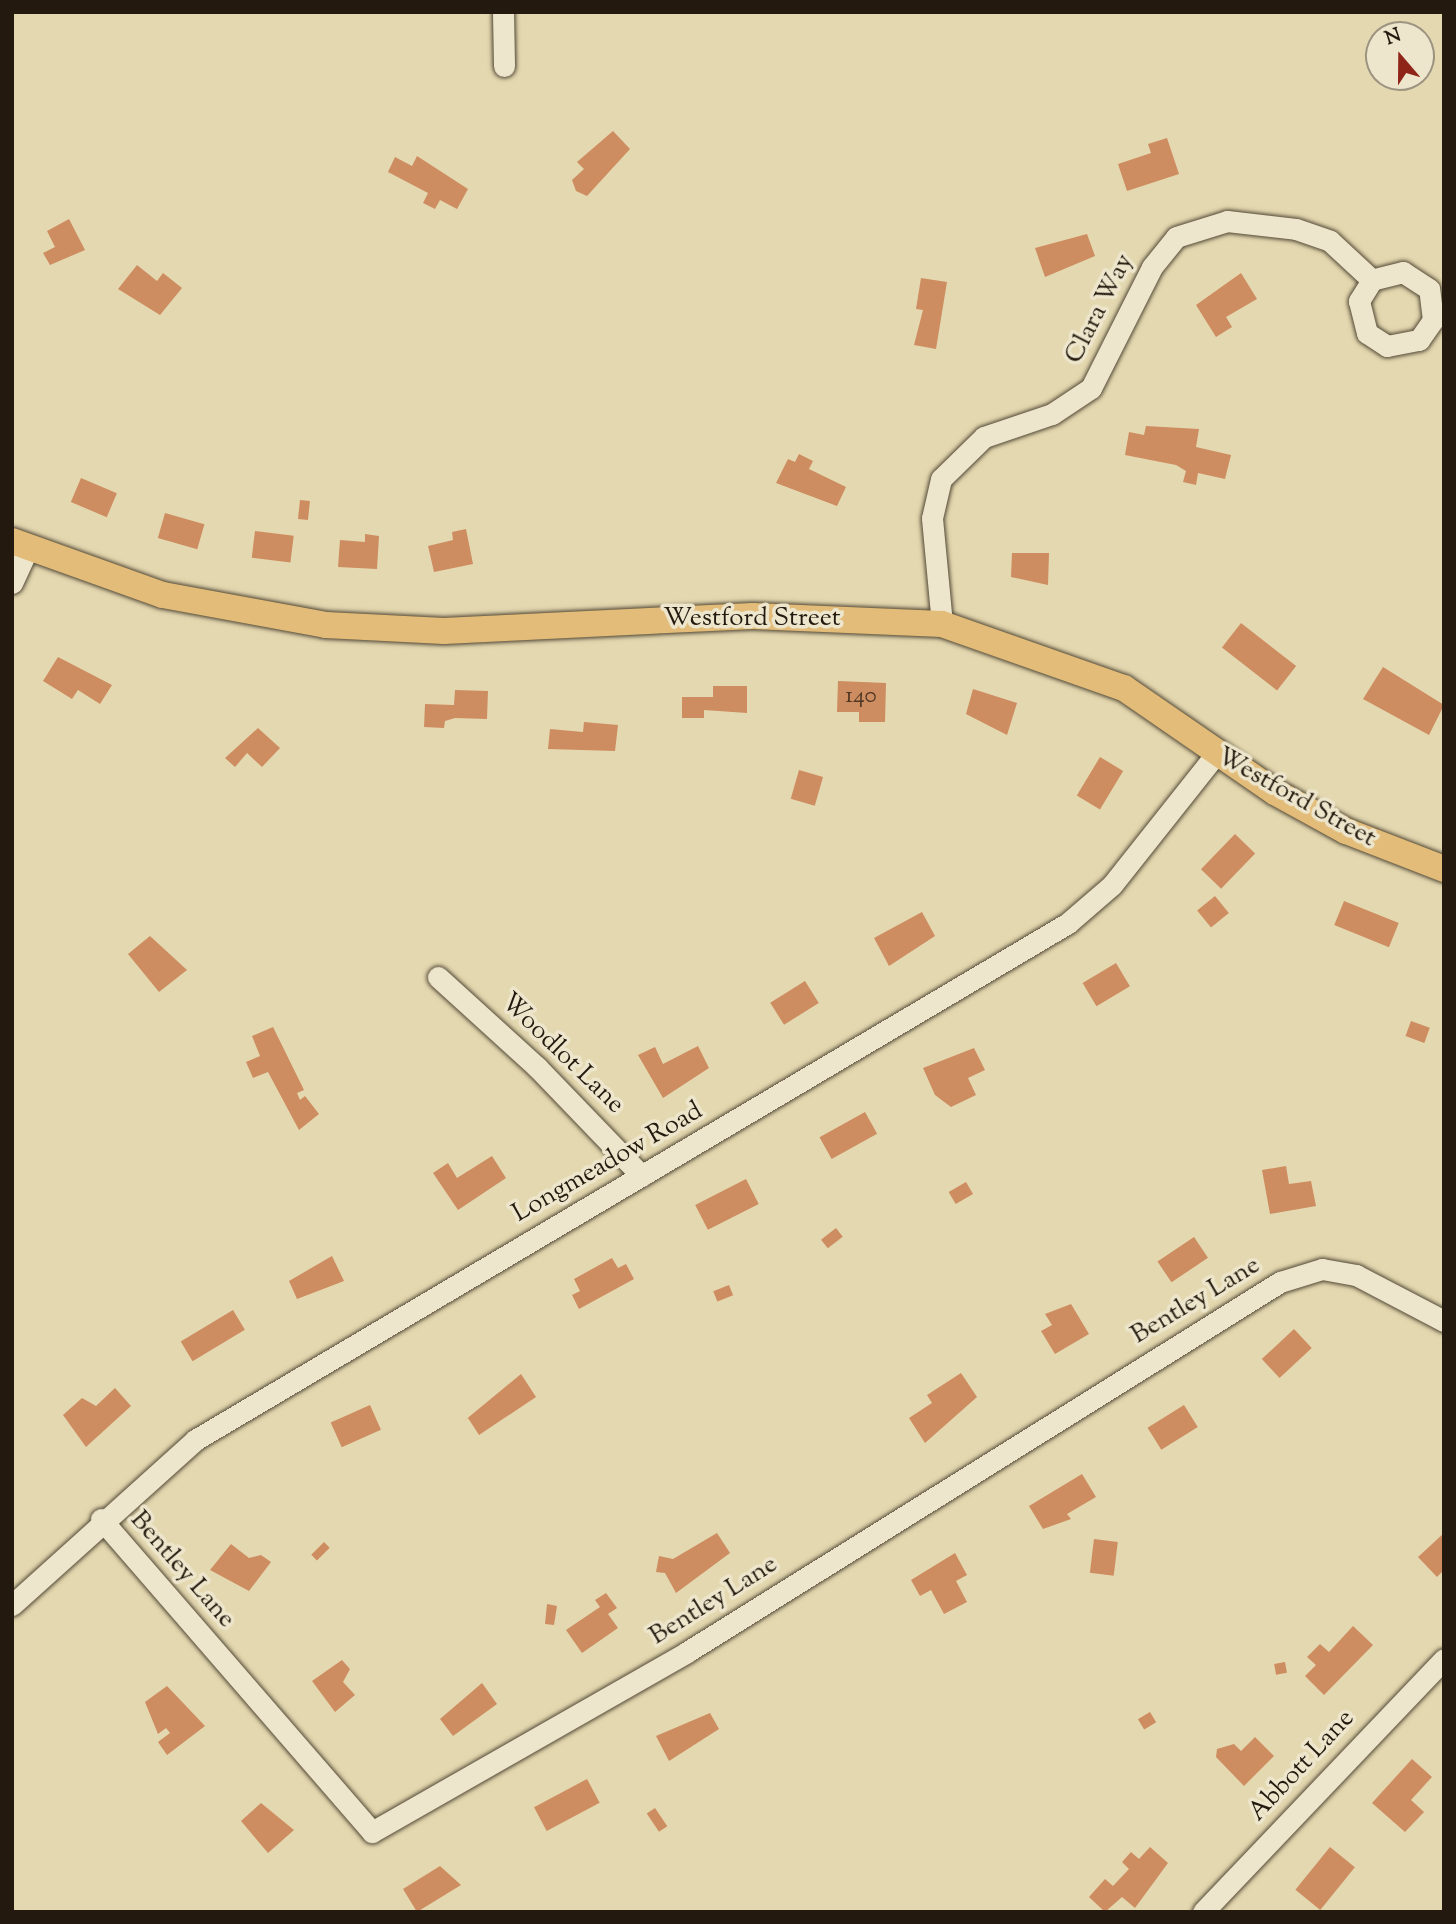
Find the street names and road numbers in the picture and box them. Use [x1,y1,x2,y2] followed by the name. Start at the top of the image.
[1059,249,1141,369] street label: Clara Way
[663,603,841,635] street label: Westford Street
[1211,741,1381,855] street label: Westford Street
[494,987,630,1121] street label: Woodlot Lane
[508,1096,708,1230] street label: Longmeadow Road
[1126,1250,1266,1352] street label: Bentley Lane
[123,1505,241,1635] street label: Bentley Lane
[644,1549,784,1653] street label: Bentley Lane
[1242,1704,1362,1828] street label: Abbott Lane

